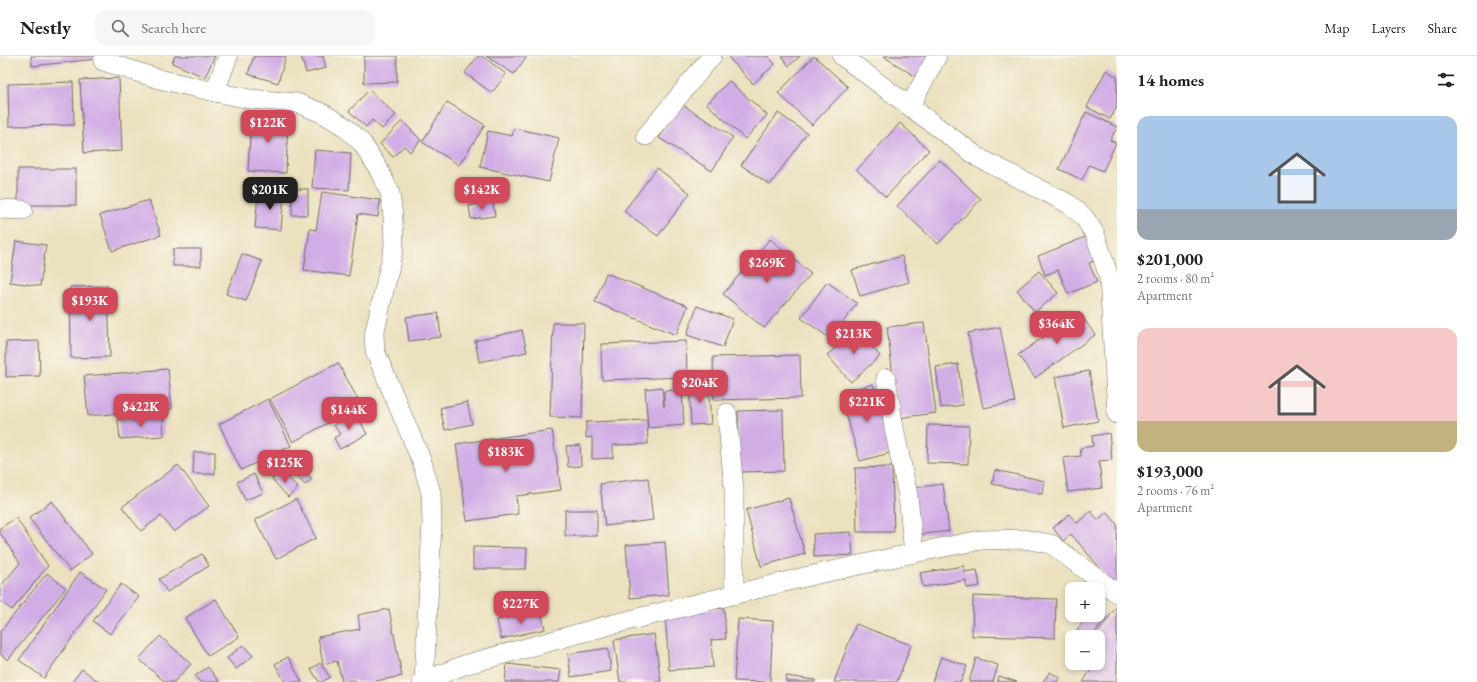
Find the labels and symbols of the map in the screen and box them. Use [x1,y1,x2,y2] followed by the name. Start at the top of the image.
[240,110,296,144] pin: $122K
[242,177,298,211] pin: $201K
[454,177,510,211] pin: $142K
[739,250,795,284] pin: $269K
[62,288,118,322] pin: $193K
[1029,311,1085,345] pin: $364K
[826,321,882,355] pin: $213K
[672,370,728,404] pin: $204K
[839,389,895,423] pin: $221K
[113,394,169,428] pin: $422K
[321,397,377,431] pin: $144K
[478,439,534,473] pin: $183K
[257,450,313,484] pin: $125K
[493,591,549,625] pin: $227K

